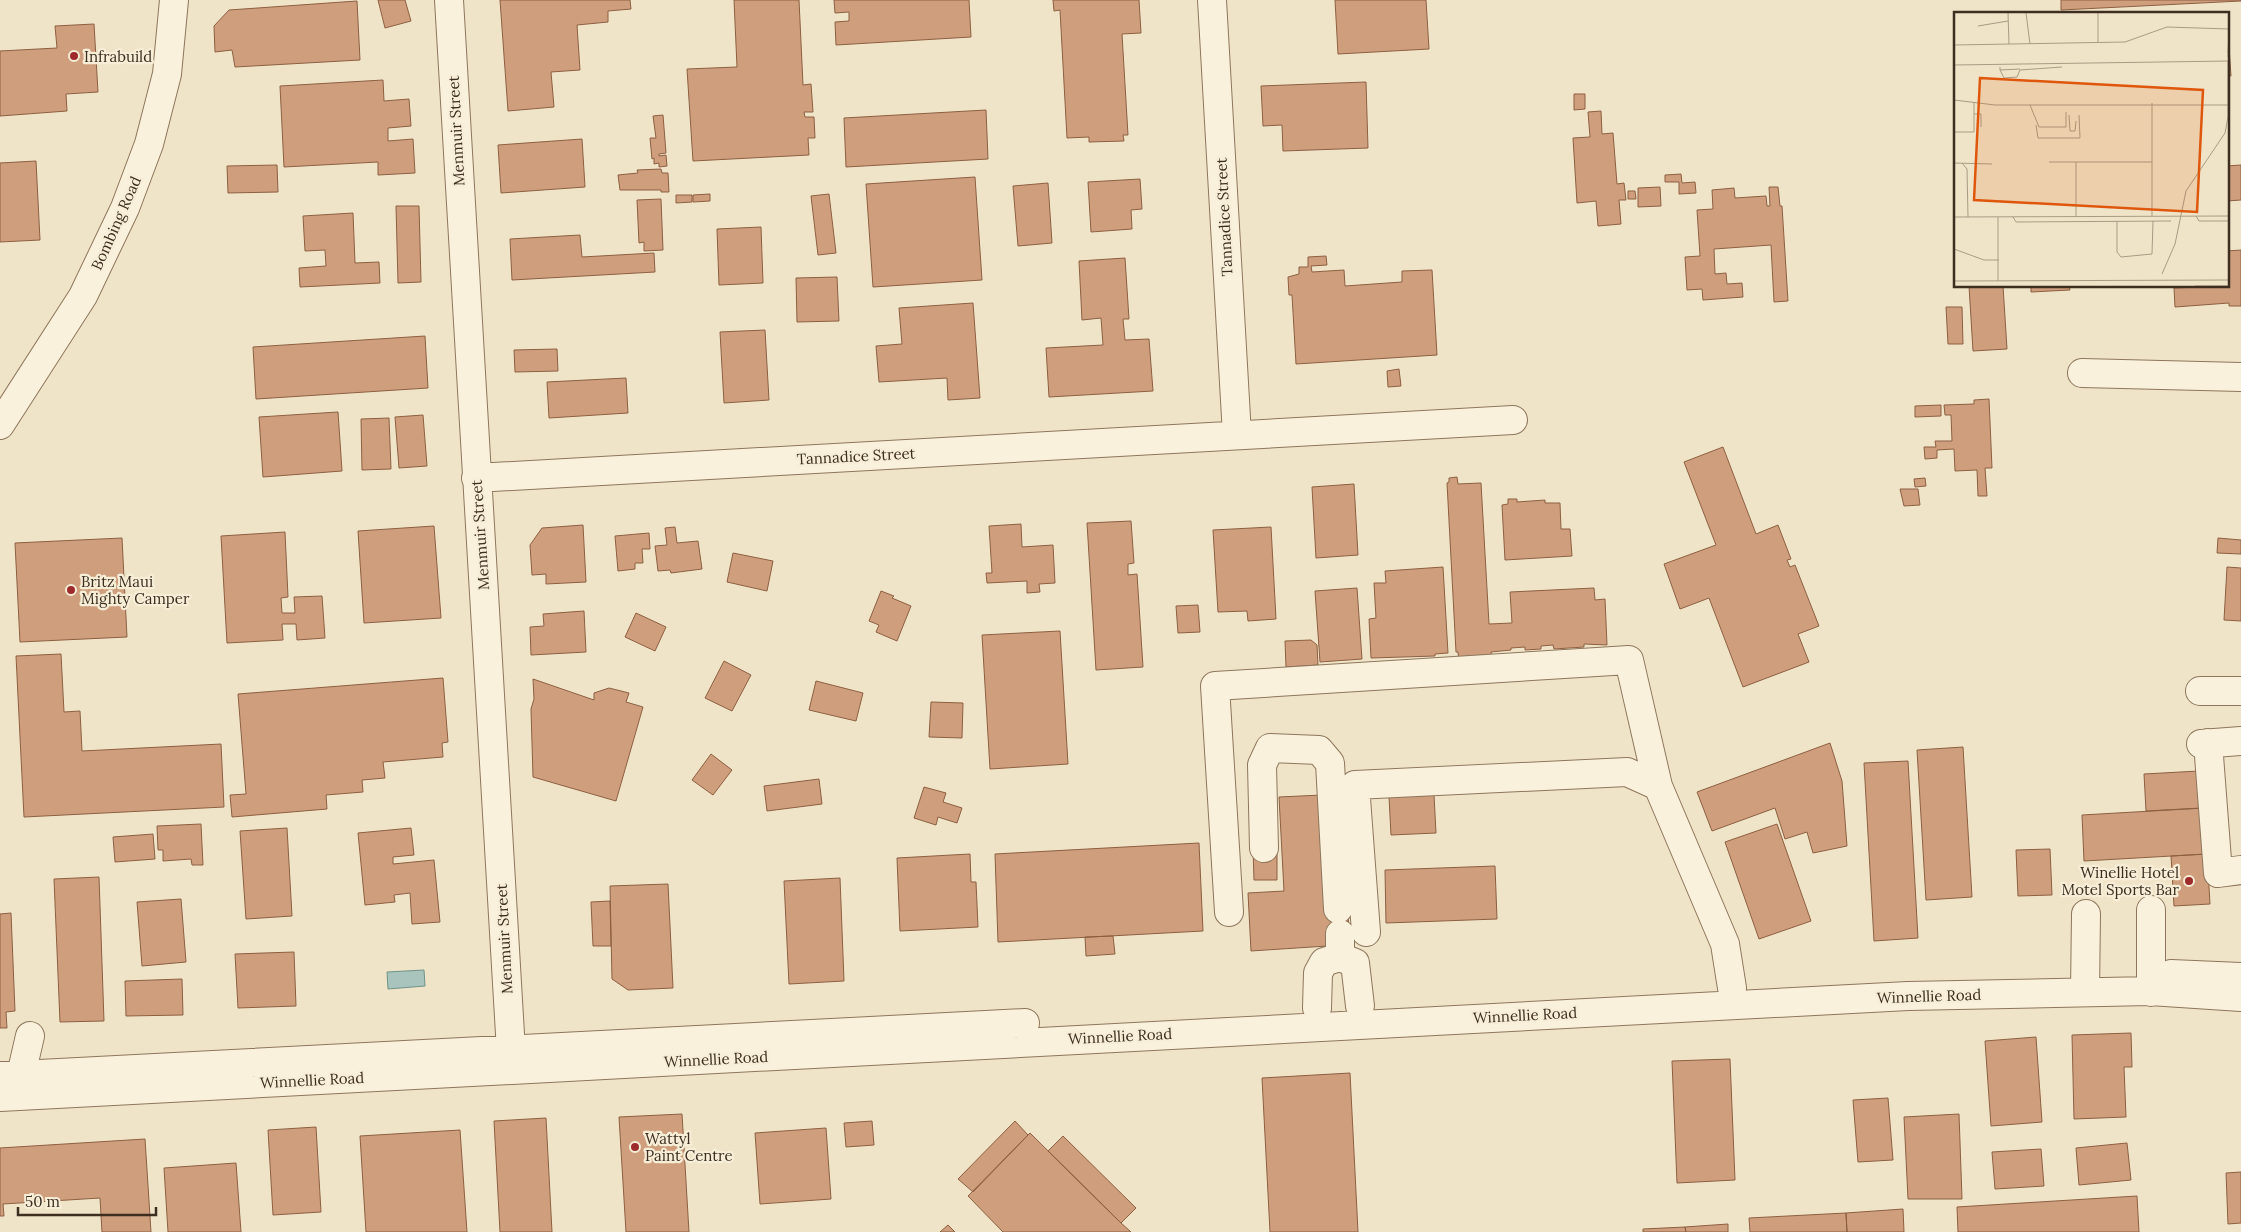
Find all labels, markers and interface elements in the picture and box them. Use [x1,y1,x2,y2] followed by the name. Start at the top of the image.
[1954,12,2228,288] inset map
[84,47,152,66] place label: Infrabuild
[68,50,80,62] marker: Infrabuild
[444,75,468,187] street label: Menmuir Street
[1211,157,1237,277] street label: Tannadice Street
[87,173,145,273] street label: Bombing Road
[796,443,916,469] street label: Tannadice Street
[467,479,493,591] street label: Menmuir Street
[81,572,190,608] place label: Britz Maui Mighty Camper
[65,584,77,596] marker: Britz Maui Mighty Camper
[2062,863,2180,899] place label: Winellie Hotel Motel Sports Bar
[2183,875,2195,887] marker: Winellie Hotel Motel Sports Bar
[492,883,516,995] street label: Menmuir Street
[1876,985,1982,1007] street label: Winnellie Road
[1472,1003,1578,1027] street label: Winnellie Road
[1067,1024,1173,1048] street label: Winnellie Road
[663,1047,769,1071] street label: Winnellie Road
[259,1068,365,1092] street label: Winnellie Road
[645,1129,733,1165] place label: Wattyl Paint Centre
[629,1141,641,1153] marker: Wattyl Paint Centre
[18,1184,155,1216] scale bar
[25,1192,60,1211] text: 50 m

